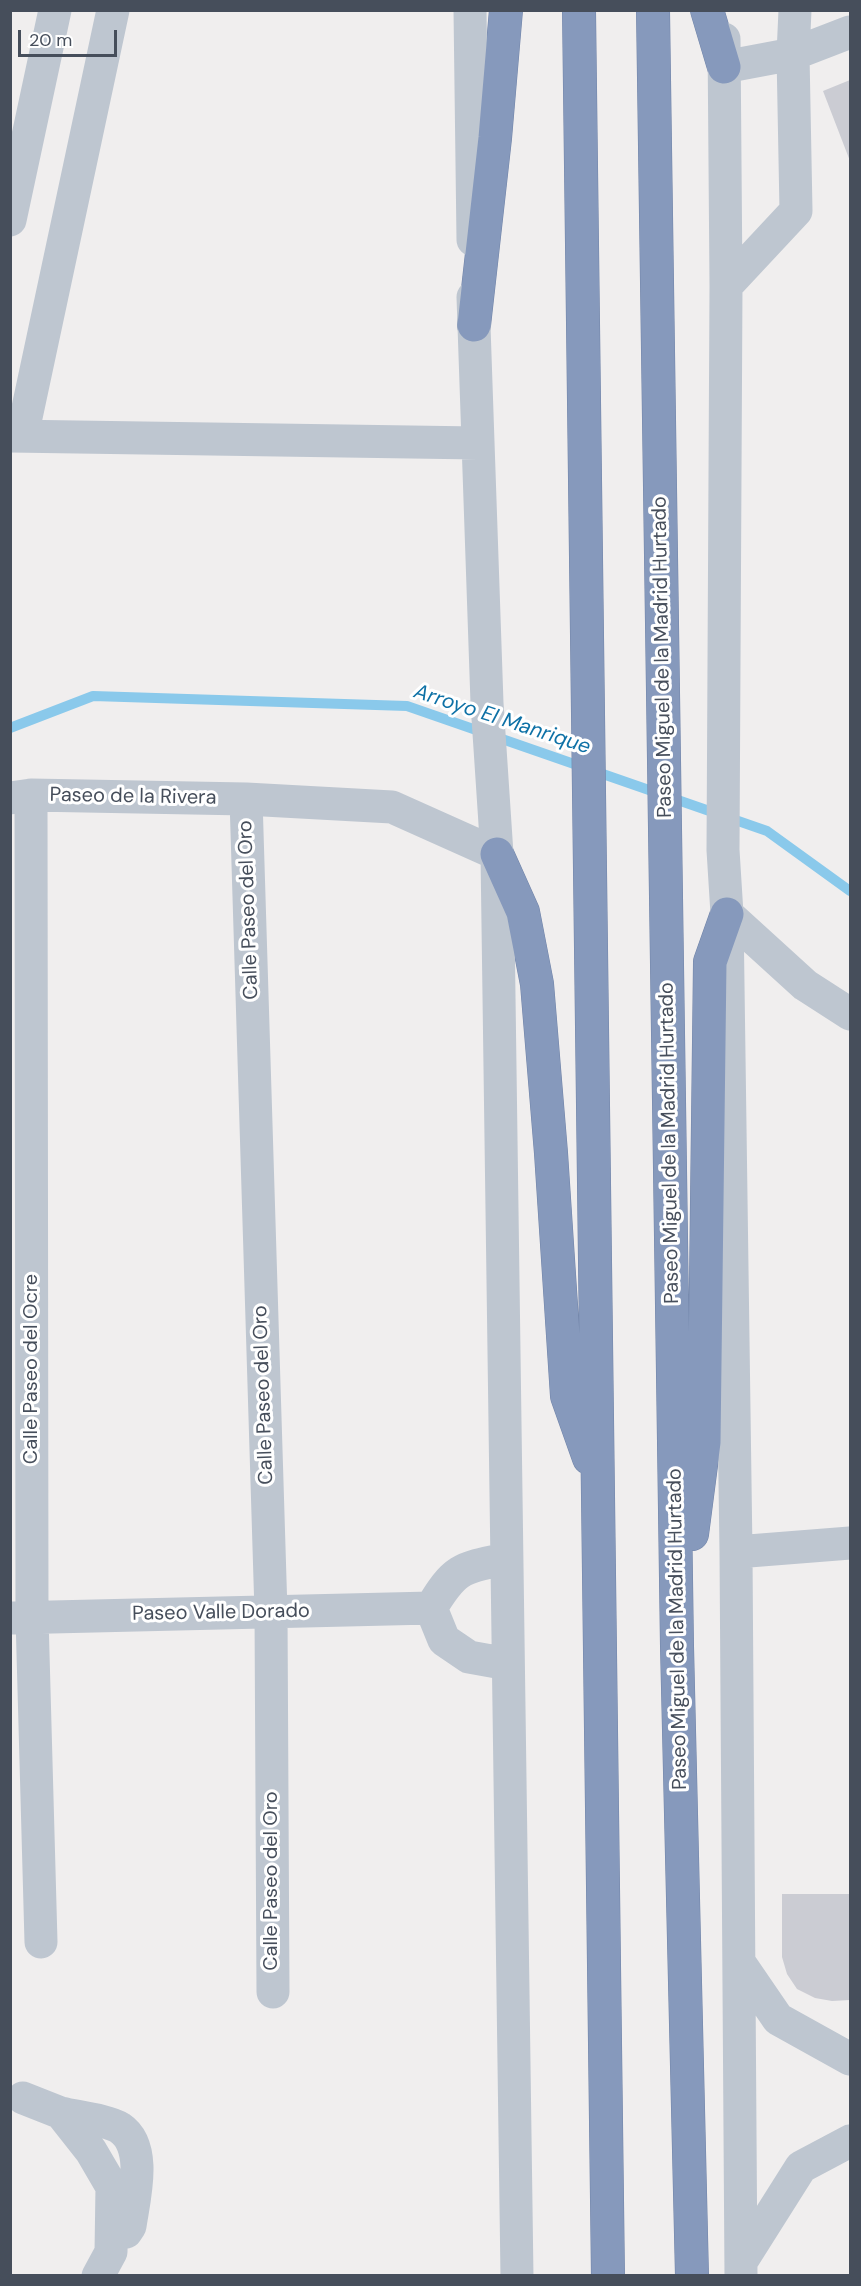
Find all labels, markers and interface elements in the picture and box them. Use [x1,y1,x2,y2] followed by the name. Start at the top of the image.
[21,18,120,56] scale bar
[29,28,72,52] text: 20 m
[648,496,678,818] street label: Paseo Miguel de la Madrid Hurtado
[411,680,593,760] water label: Arroyo El Manrique
[49,784,217,810] street label: Paseo de la Rivera
[234,820,264,1000] street label: Calle Paseo del Oro
[655,982,685,1304] street label: Paseo Miguel de la Madrid Hurtado
[20,1274,44,1464] street label: Calle Paseo del Ocre
[249,1305,279,1485] street label: Calle Paseo del Oro
[663,1468,693,1790] street label: Paseo Miguel de la Madrid Hurtado
[132,1599,310,1627] street label: Paseo Valle Dorado
[260,1791,284,1971] street label: Calle Paseo del Oro

